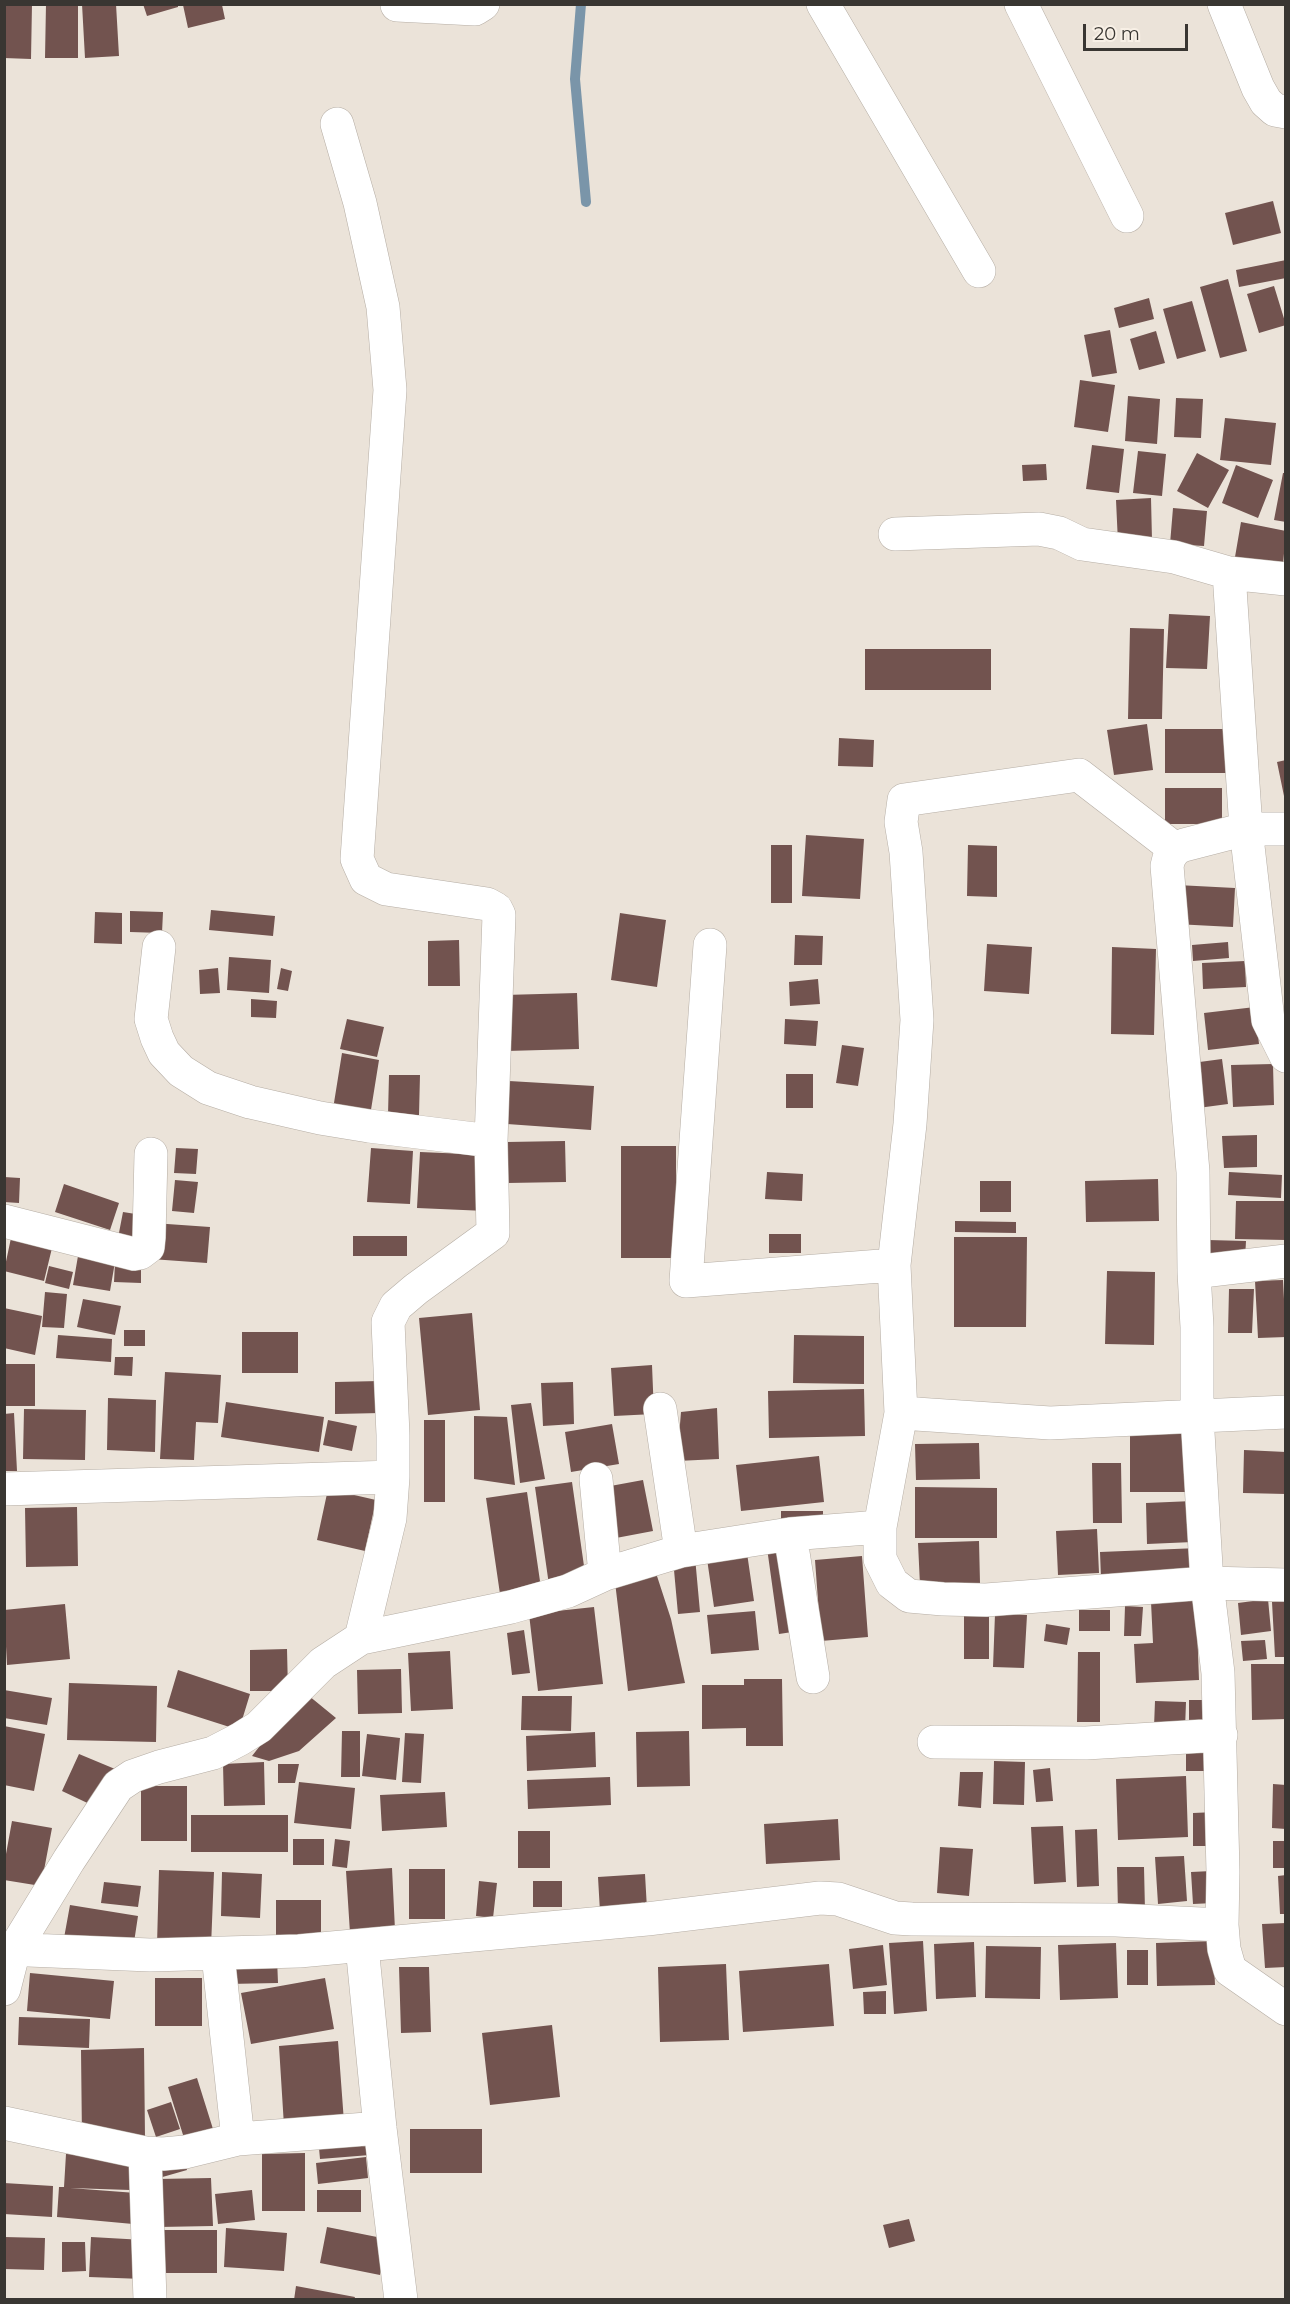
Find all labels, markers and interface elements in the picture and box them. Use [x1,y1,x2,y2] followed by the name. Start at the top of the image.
[1086,12,1191,50] scale bar
[1094,23,1140,45] text: 20 m

